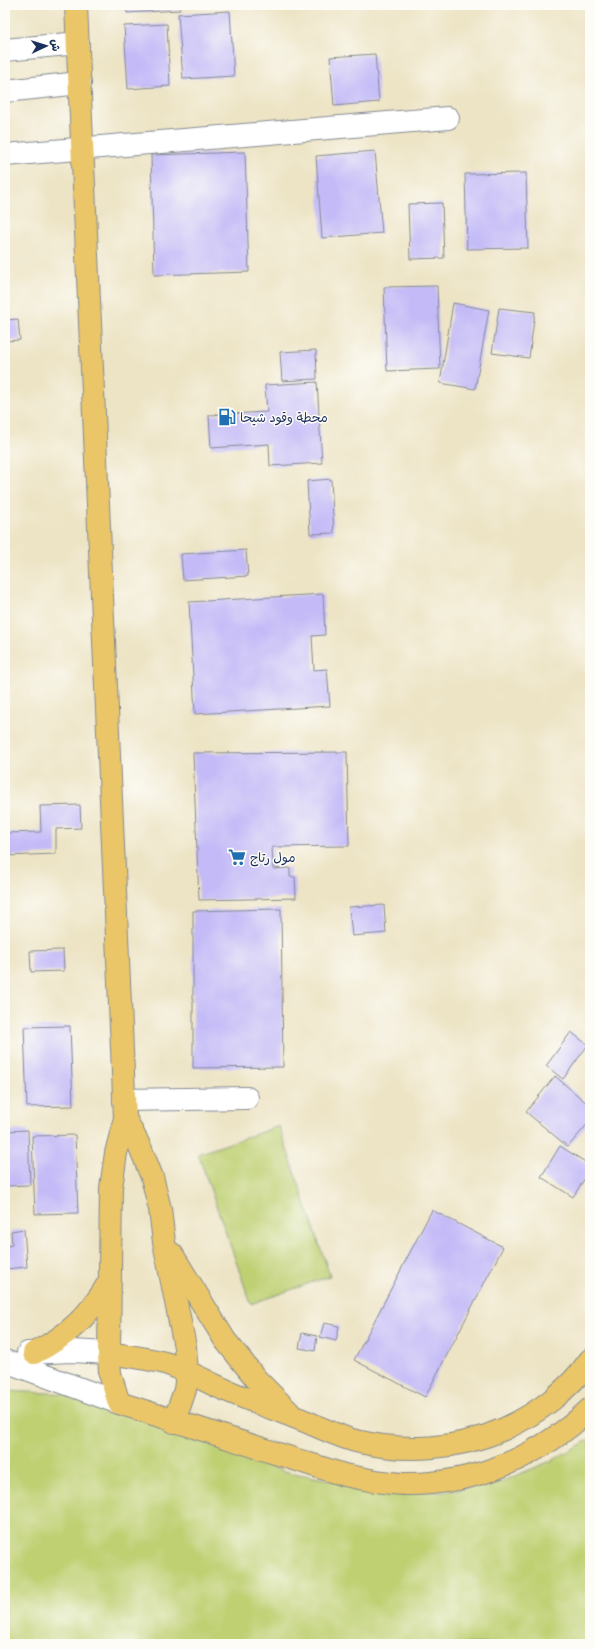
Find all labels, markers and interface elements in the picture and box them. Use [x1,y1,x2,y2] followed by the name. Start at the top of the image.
[26,26,66,66] north arrow
[46,39,65,52] text: ش
[240,406,328,429] place label: محطة وقود شيحا
[217,407,237,427] fuel station icon: محطة وقود شيحا
[250,846,296,869] place label: مول رتاج
[227,847,247,867] supermarket icon: مول رتاج

